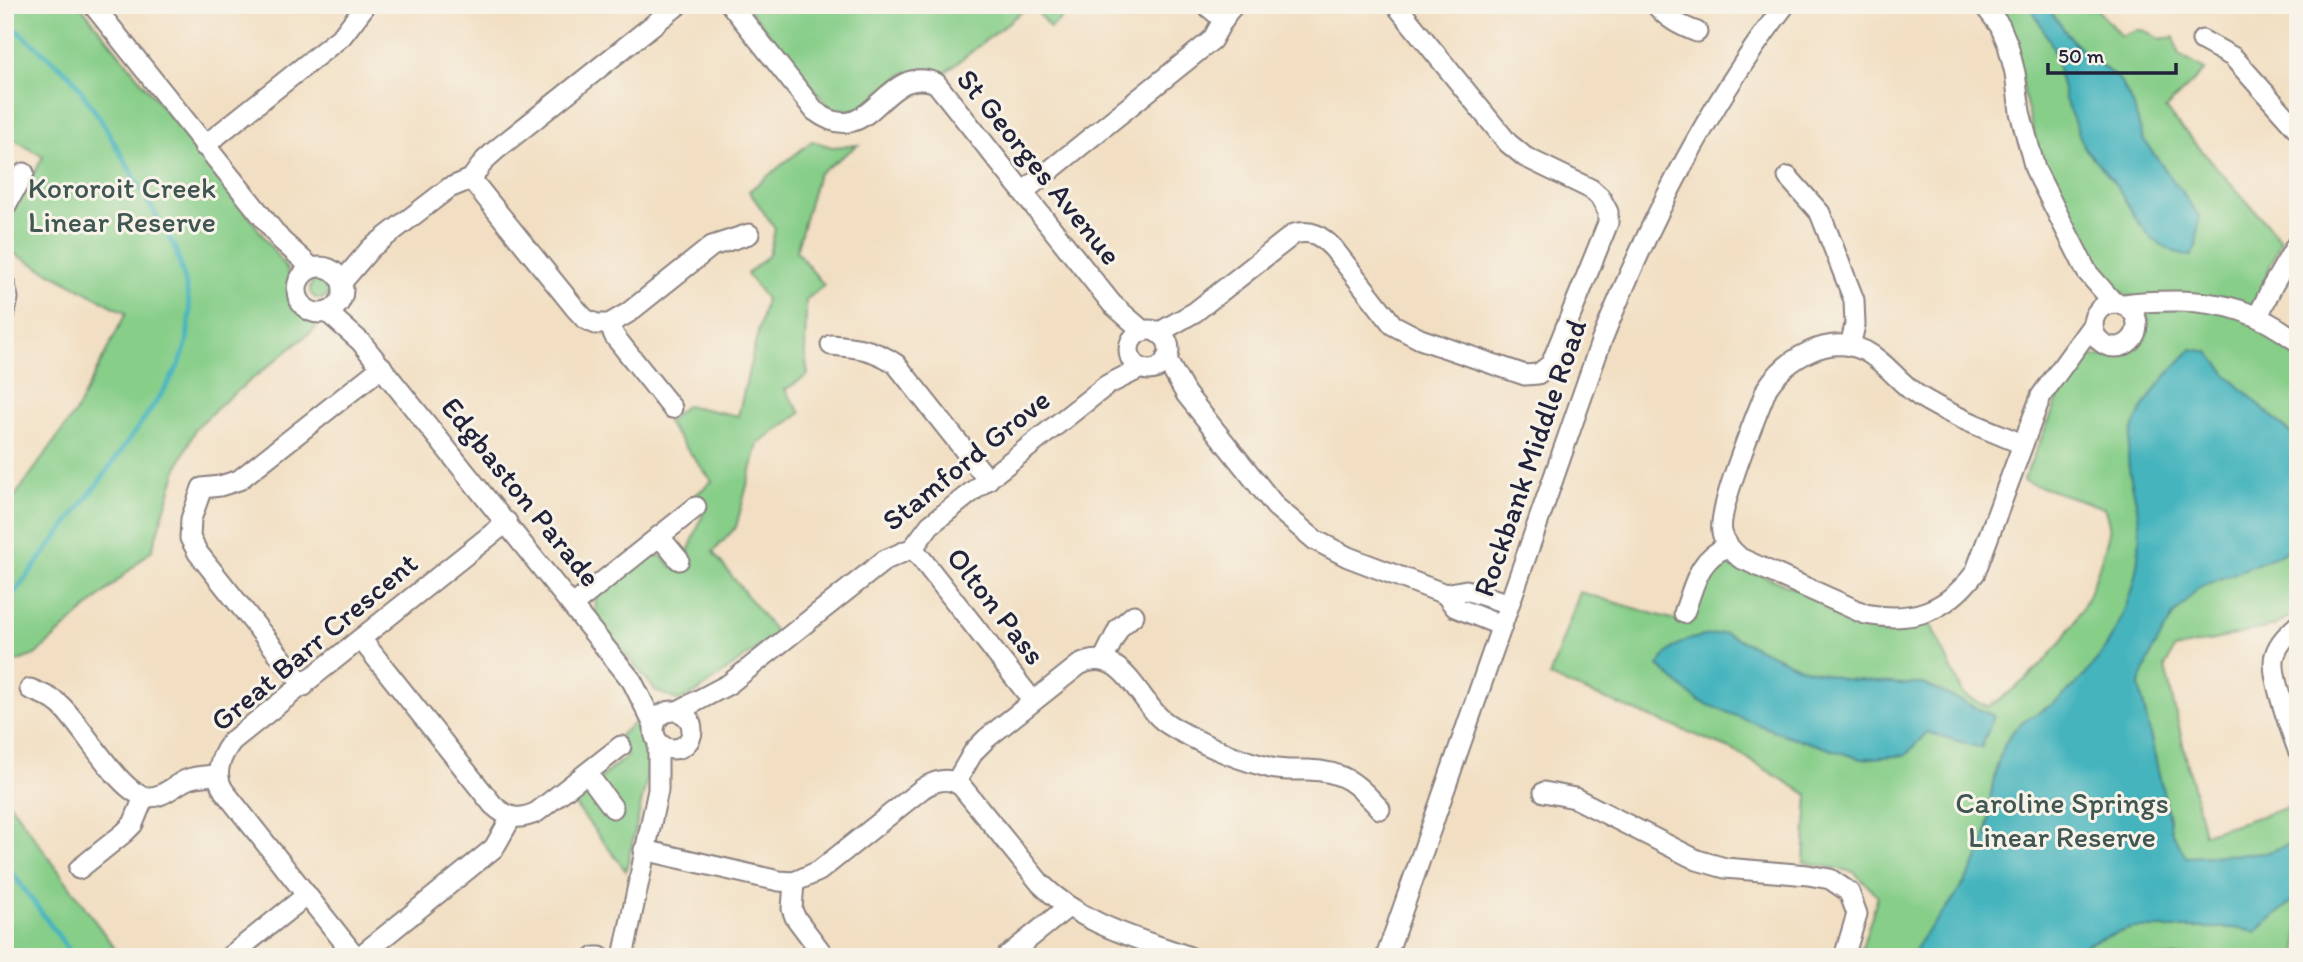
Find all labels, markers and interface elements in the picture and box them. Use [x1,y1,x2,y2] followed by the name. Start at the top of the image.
[2048,32,2175,76] scale bar
[2058,43,2105,68] text: 50 m
[949,61,1130,272] street label: St Georges Avenue
[28,169,216,240] park label: Kororoit Creek Linear Reserve
[1465,314,1594,601] street label: Rockbank Middle Road
[874,381,1057,539] street label: Stamford Grove
[433,389,609,594] street label: Edgbaston Parade
[939,539,1054,672] street label: Olton Pass
[203,544,425,739] street label: Great Barr Crescent
[1955,784,2169,855] park label: Caroline Springs Linear Reserve

